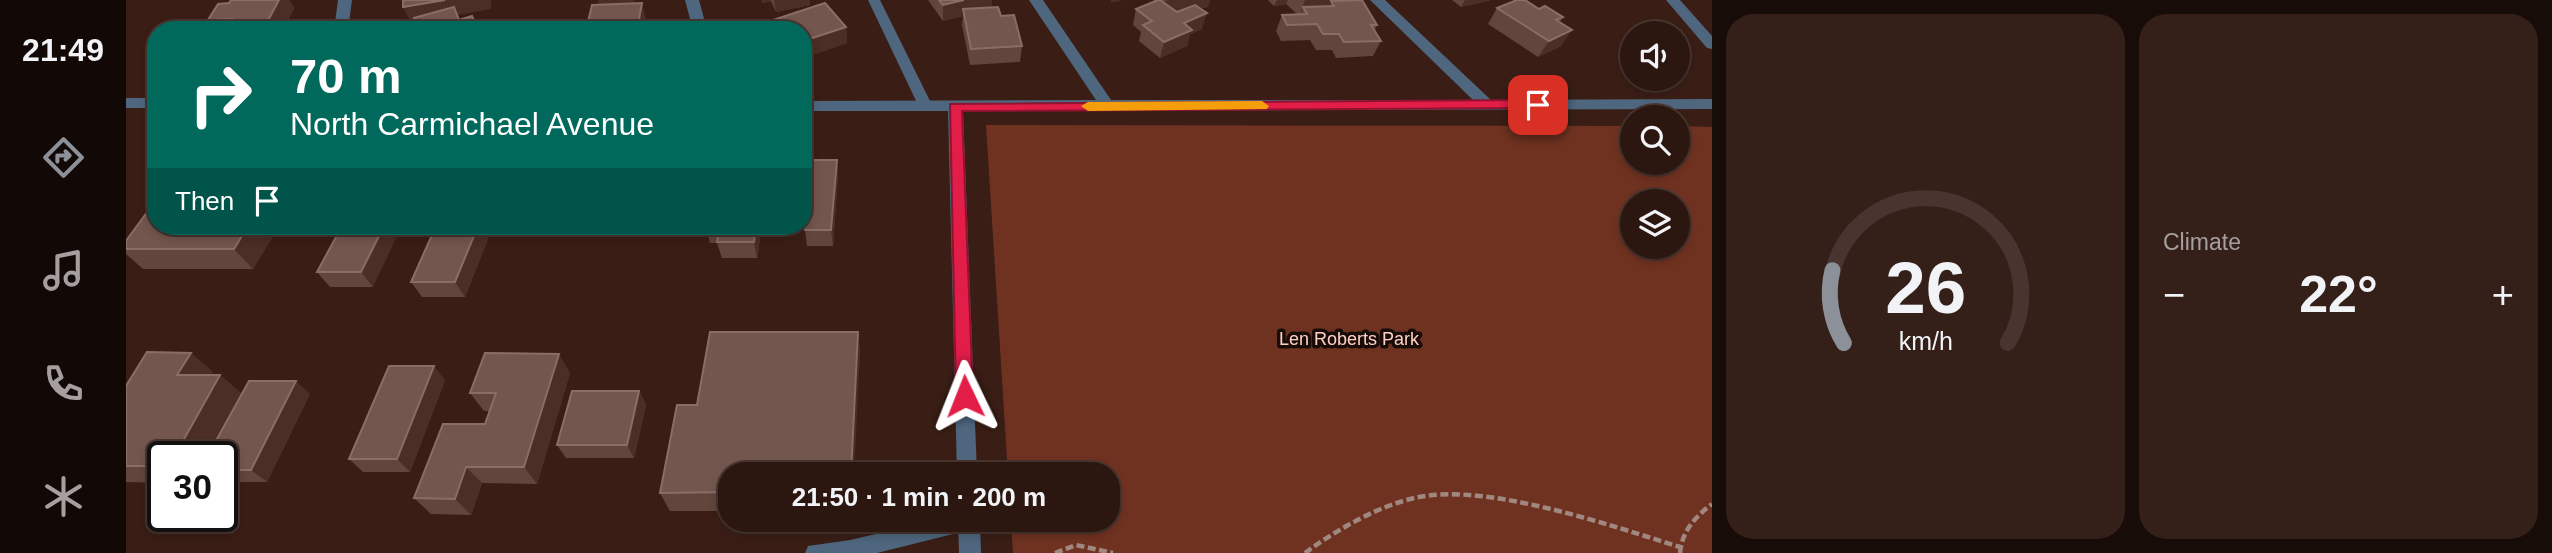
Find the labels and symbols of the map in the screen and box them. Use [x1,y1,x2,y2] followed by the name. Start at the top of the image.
[1508,75,1568,135] pin
[1279,329,1420,349] park label: Len Roberts Park
[928,359,1002,433] position arrow
[147,441,238,532] speed limit sign: 30

